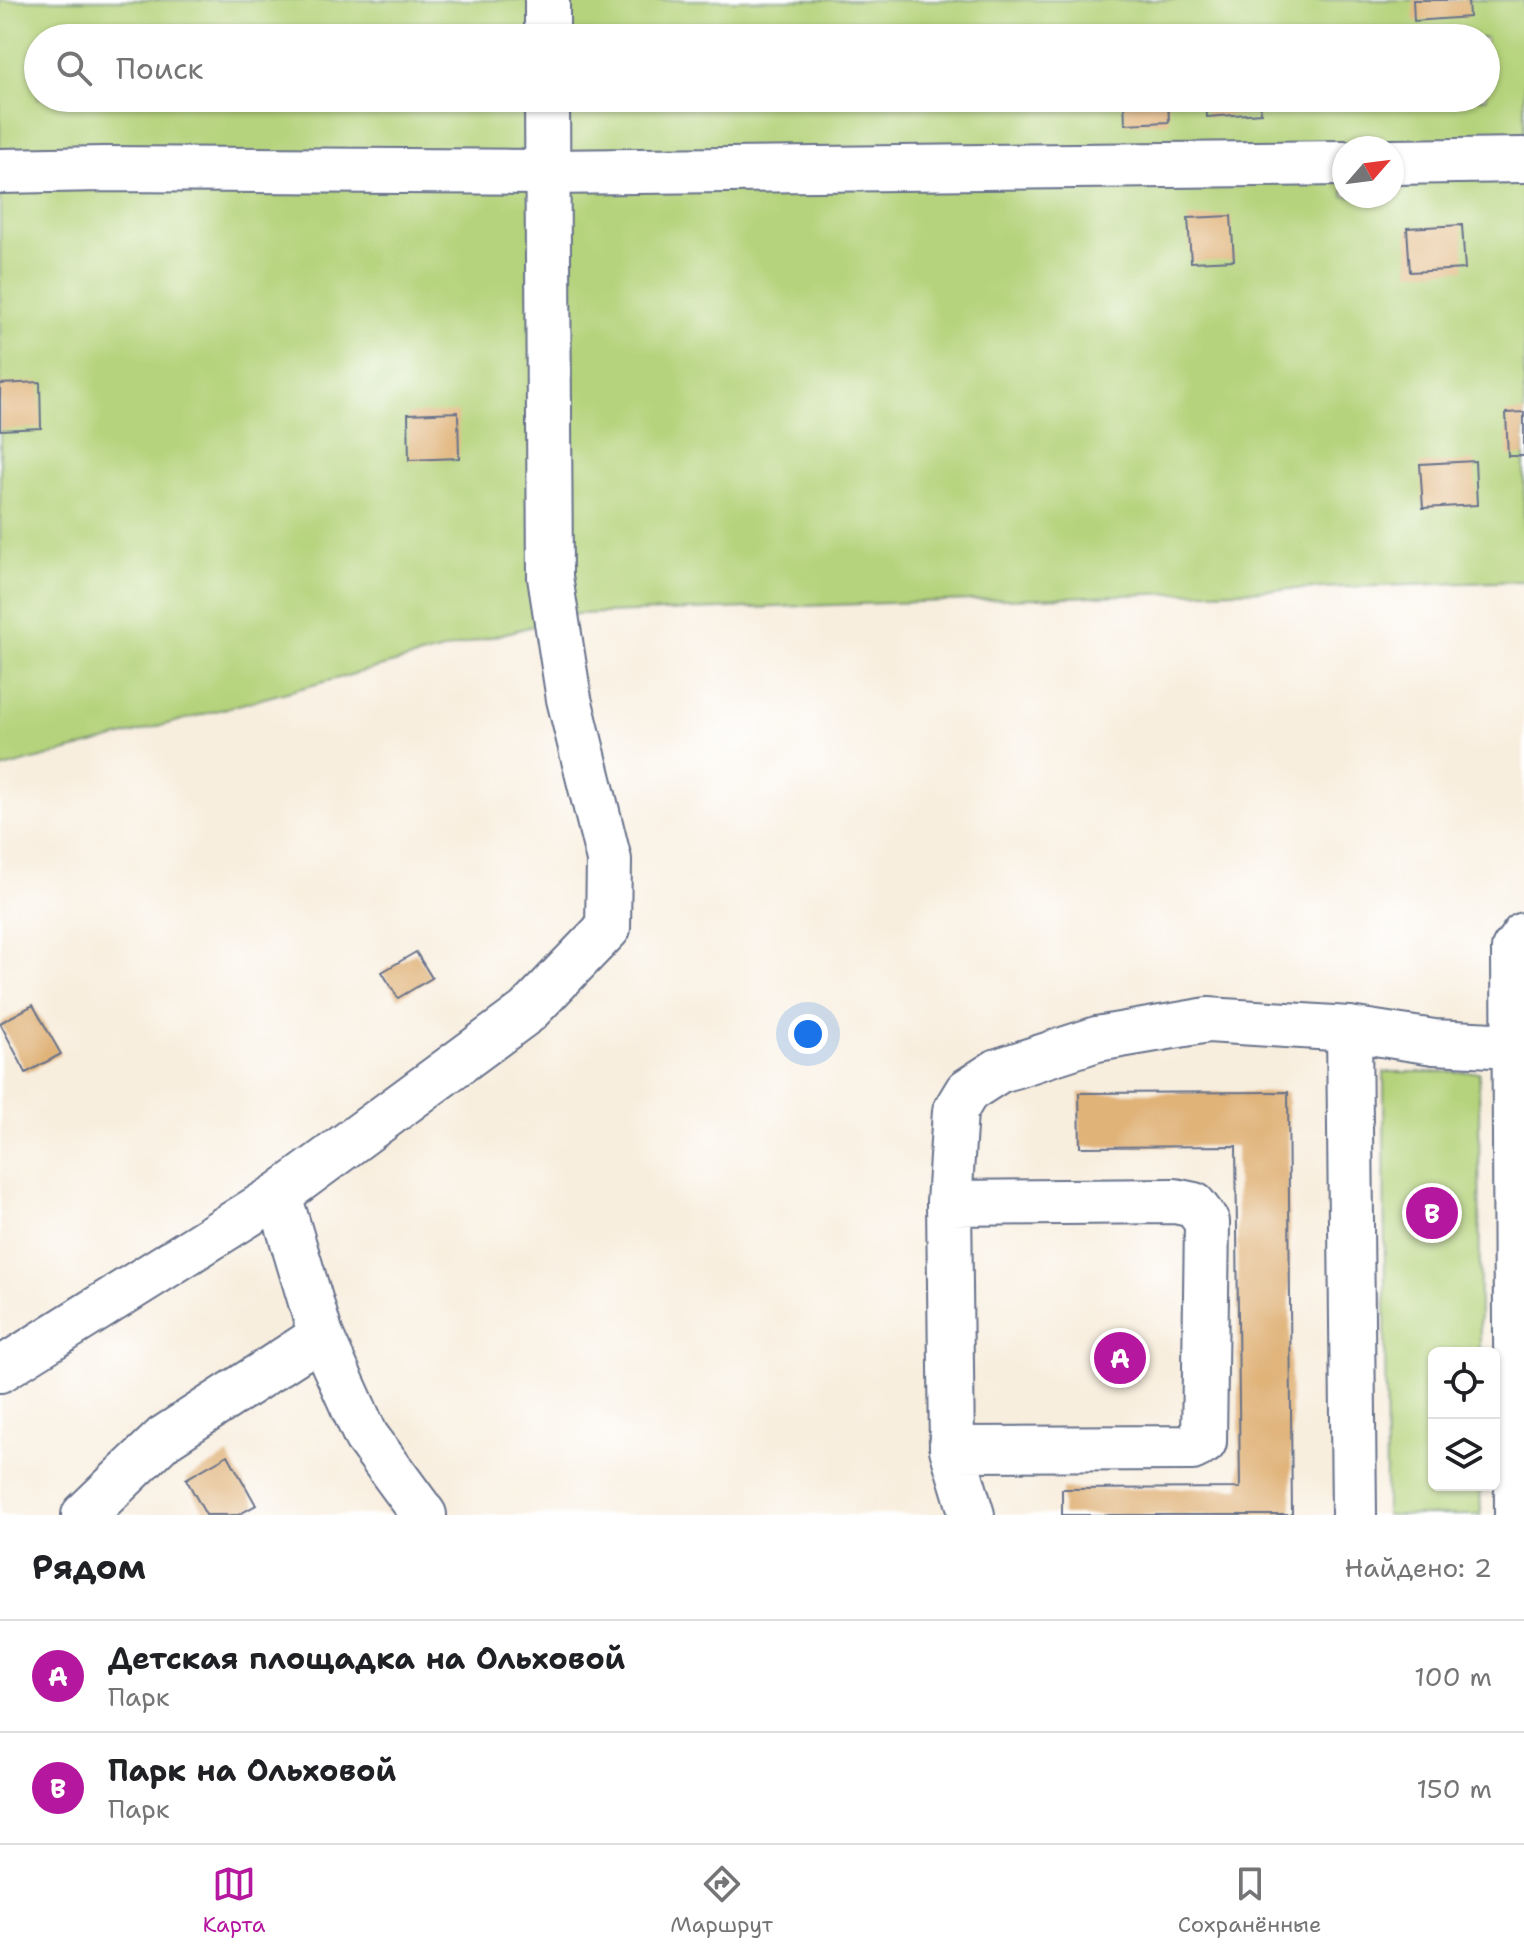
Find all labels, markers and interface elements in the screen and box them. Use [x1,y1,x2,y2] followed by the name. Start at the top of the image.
[24,24,1500,112] search box
[52,46,96,90] icon: search
[116,48,204,89] text: Поиск
[1332,136,1404,208] north arrow
[788,1014,828,1054] your location
[1406,1183,1458,1243] pin: B
[1094,1328,1146,1388] pin: A
[1428,1347,1500,1491] map controls
[1428,1347,1500,1419] button: locate
[1428,1419,1500,1491] button: layers
[32,1544,146,1590] text: Рядом
[1345,1550,1492,1585] text: Найдено: 2
[108,1638,625,1679] text: Детская площадка на Ольховой
[48,1659,68,1694] text: A
[1414,1659,1492,1694] text: 100 m
[108,1679,170,1714] text: Парк
[108,1750,396,1791] text: Парк на Ольховой
[50,1771,66,1806] text: B
[1416,1771,1492,1806] text: 150 m
[108,1791,170,1826] text: Парк
[202,1862,265,1939] tab: Карта
[670,1862,773,1939] tab: Маршрут
[1178,1862,1322,1939] tab: Сохранённые

